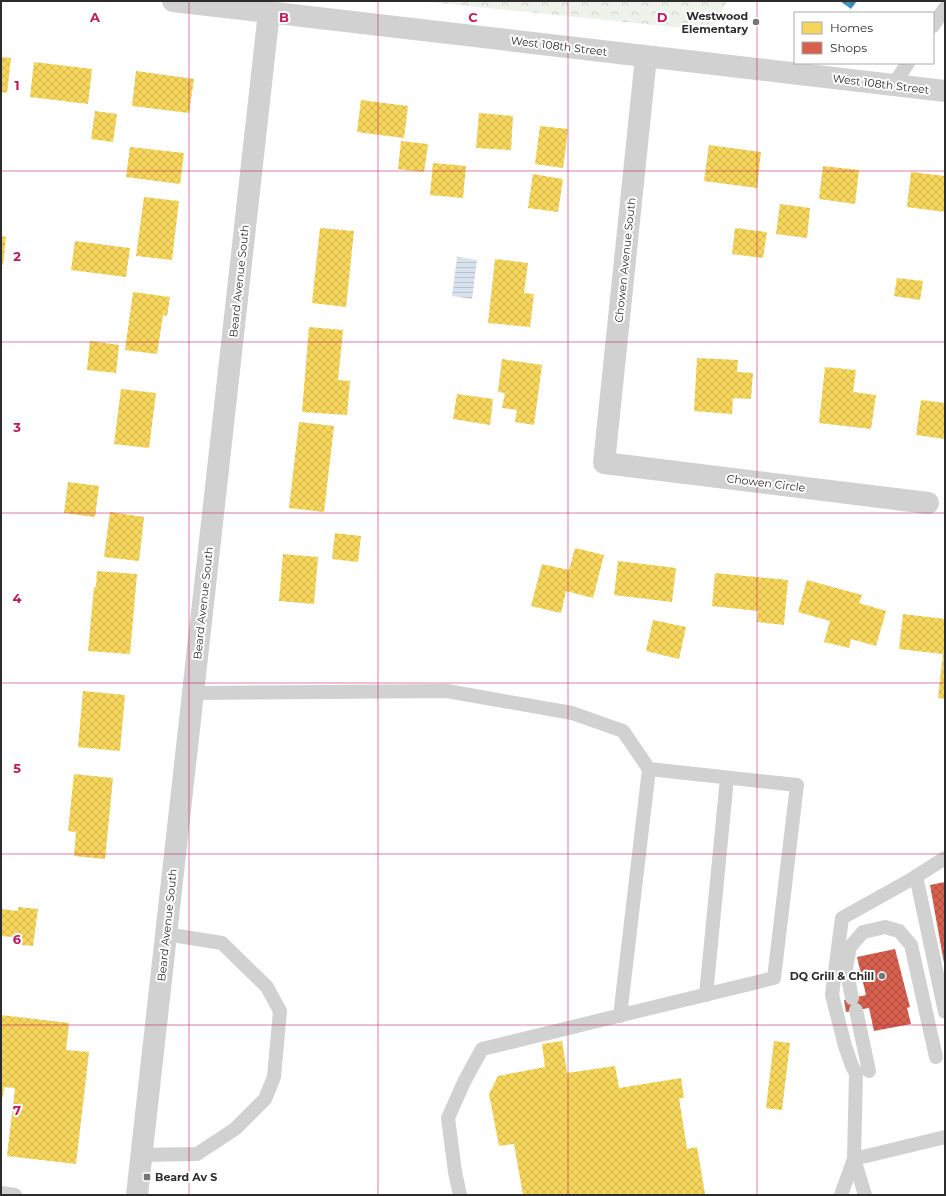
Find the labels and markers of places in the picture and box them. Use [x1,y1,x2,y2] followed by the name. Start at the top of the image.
[682,9,748,36] place label: Westwood Elementary
[751,17,761,27] marker: Westwood Elementary
[790,969,874,983] place label: DQ Grill & Chill
[877,971,887,981] marker: DQ Grill & Chill
[155,1170,217,1184] place label: Beard Av S
[142,1172,152,1182] marker: Beard Av S

